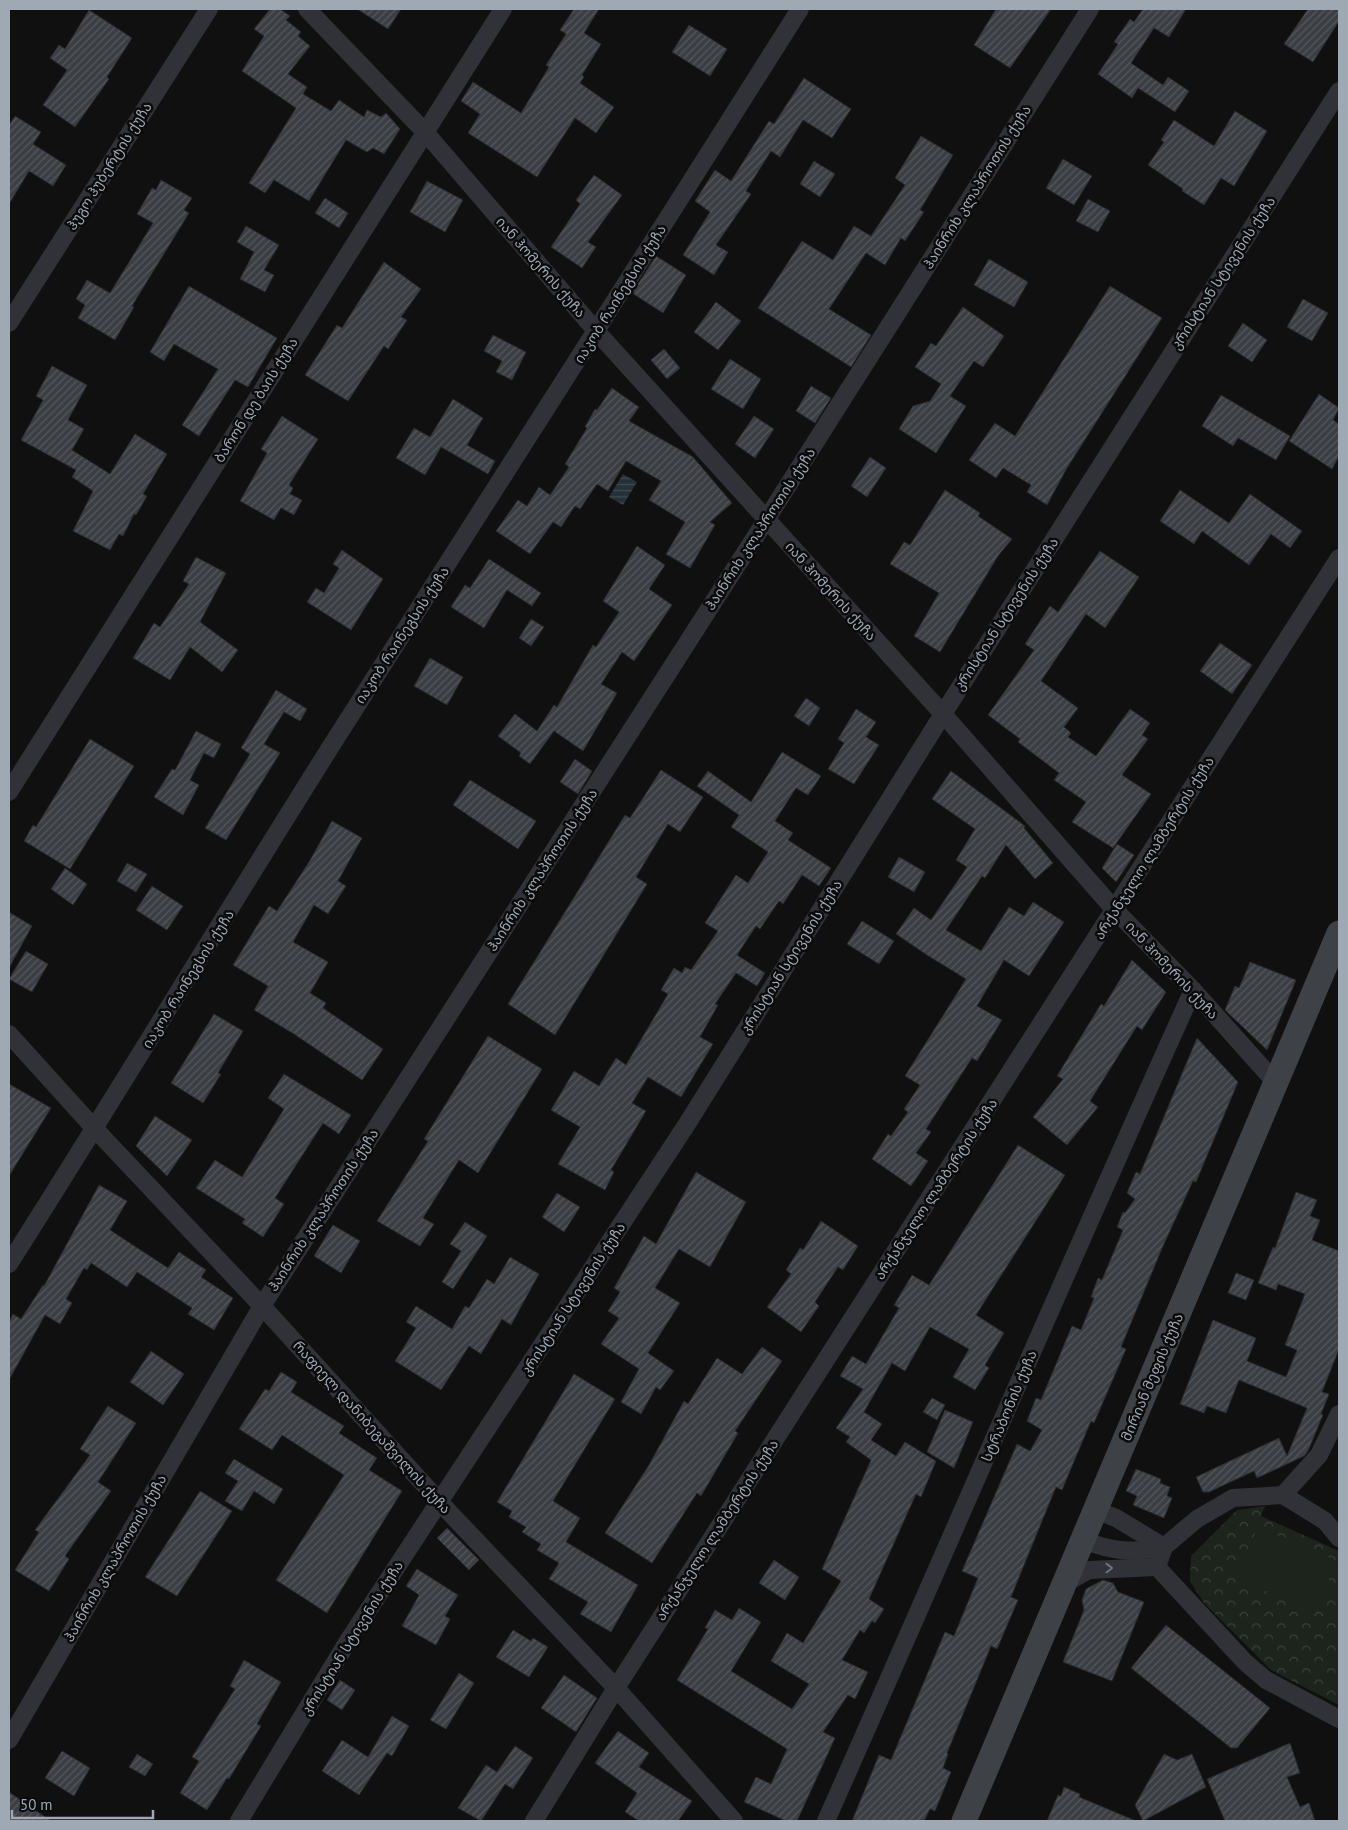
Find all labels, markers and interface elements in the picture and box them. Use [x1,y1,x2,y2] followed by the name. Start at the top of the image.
[62,99,156,233] street label: ჰუგო ჰუბერტის ქუჩა
[919,102,1035,272] street label: ჰაინრიხ კლაპროთის ქუჩა
[1167,193,1279,353] street label: კრისტიან სტივენის ქუჩა
[492,213,590,321] street label: იან ჰომერის ქუჩა
[570,221,670,367] street label: იაკობ რაინეგსის ქუჩა
[210,334,302,466] street label: ბარონ დე ბაის ქუჩა
[701,444,819,614] street label: ჰაინრიხ კლაპროთის ქუჩა
[950,534,1062,694] street label: კრისტიან სტივენის ქუჩა
[782,538,880,644] street label: იან ჰომერის ქუჩა
[351,563,453,707] street label: იაკობ რაინეგსის ქუჩა
[1090,753,1218,943] street label: არქანჯელო ლამბერტის ქუჩა
[483,785,601,955] street label: ჰაინრიხ კლაპროთის ქუჩა
[736,876,846,1038] street label: კრისტიან სტივენის ქუჩა
[138,906,238,1052] street label: იაკობ რაინეგსის ქუჩა
[1122,917,1222,1023] street label: იან ჰომერის ქუჩა
[871,1095,1001,1283] street label: არქანჯელო ლამბერტის ქუჩა
[264,1125,382,1295] street label: ჰაინრიხ კლაპროთის ქუჩა
[517,1219,629,1379] street label: კრისტიან სტივენის ქუჩა
[1117,1310,1187,1444] street label: მირიან მეფის ქუჩა
[289,1337,455,1517] street label: რაფიელ დანიბეგაშვილის ქუჩა
[977,1348,1041,1464] street label: სტრაბონის ქუჩა
[652,1436,782,1624] street label: არქანჯელო ლამბერტის ქუჩა
[60,1471,170,1645] street label: ჰაინრიხ კლაპროთის ქუჩა
[297,1557,407,1719] street label: კრისტიან სტივენის ქუჩა
[1106,1563,1113,1573] one-way arrow
[12,1788,154,1820] scale bar
[20,1795,53,1814] text: 50 m

